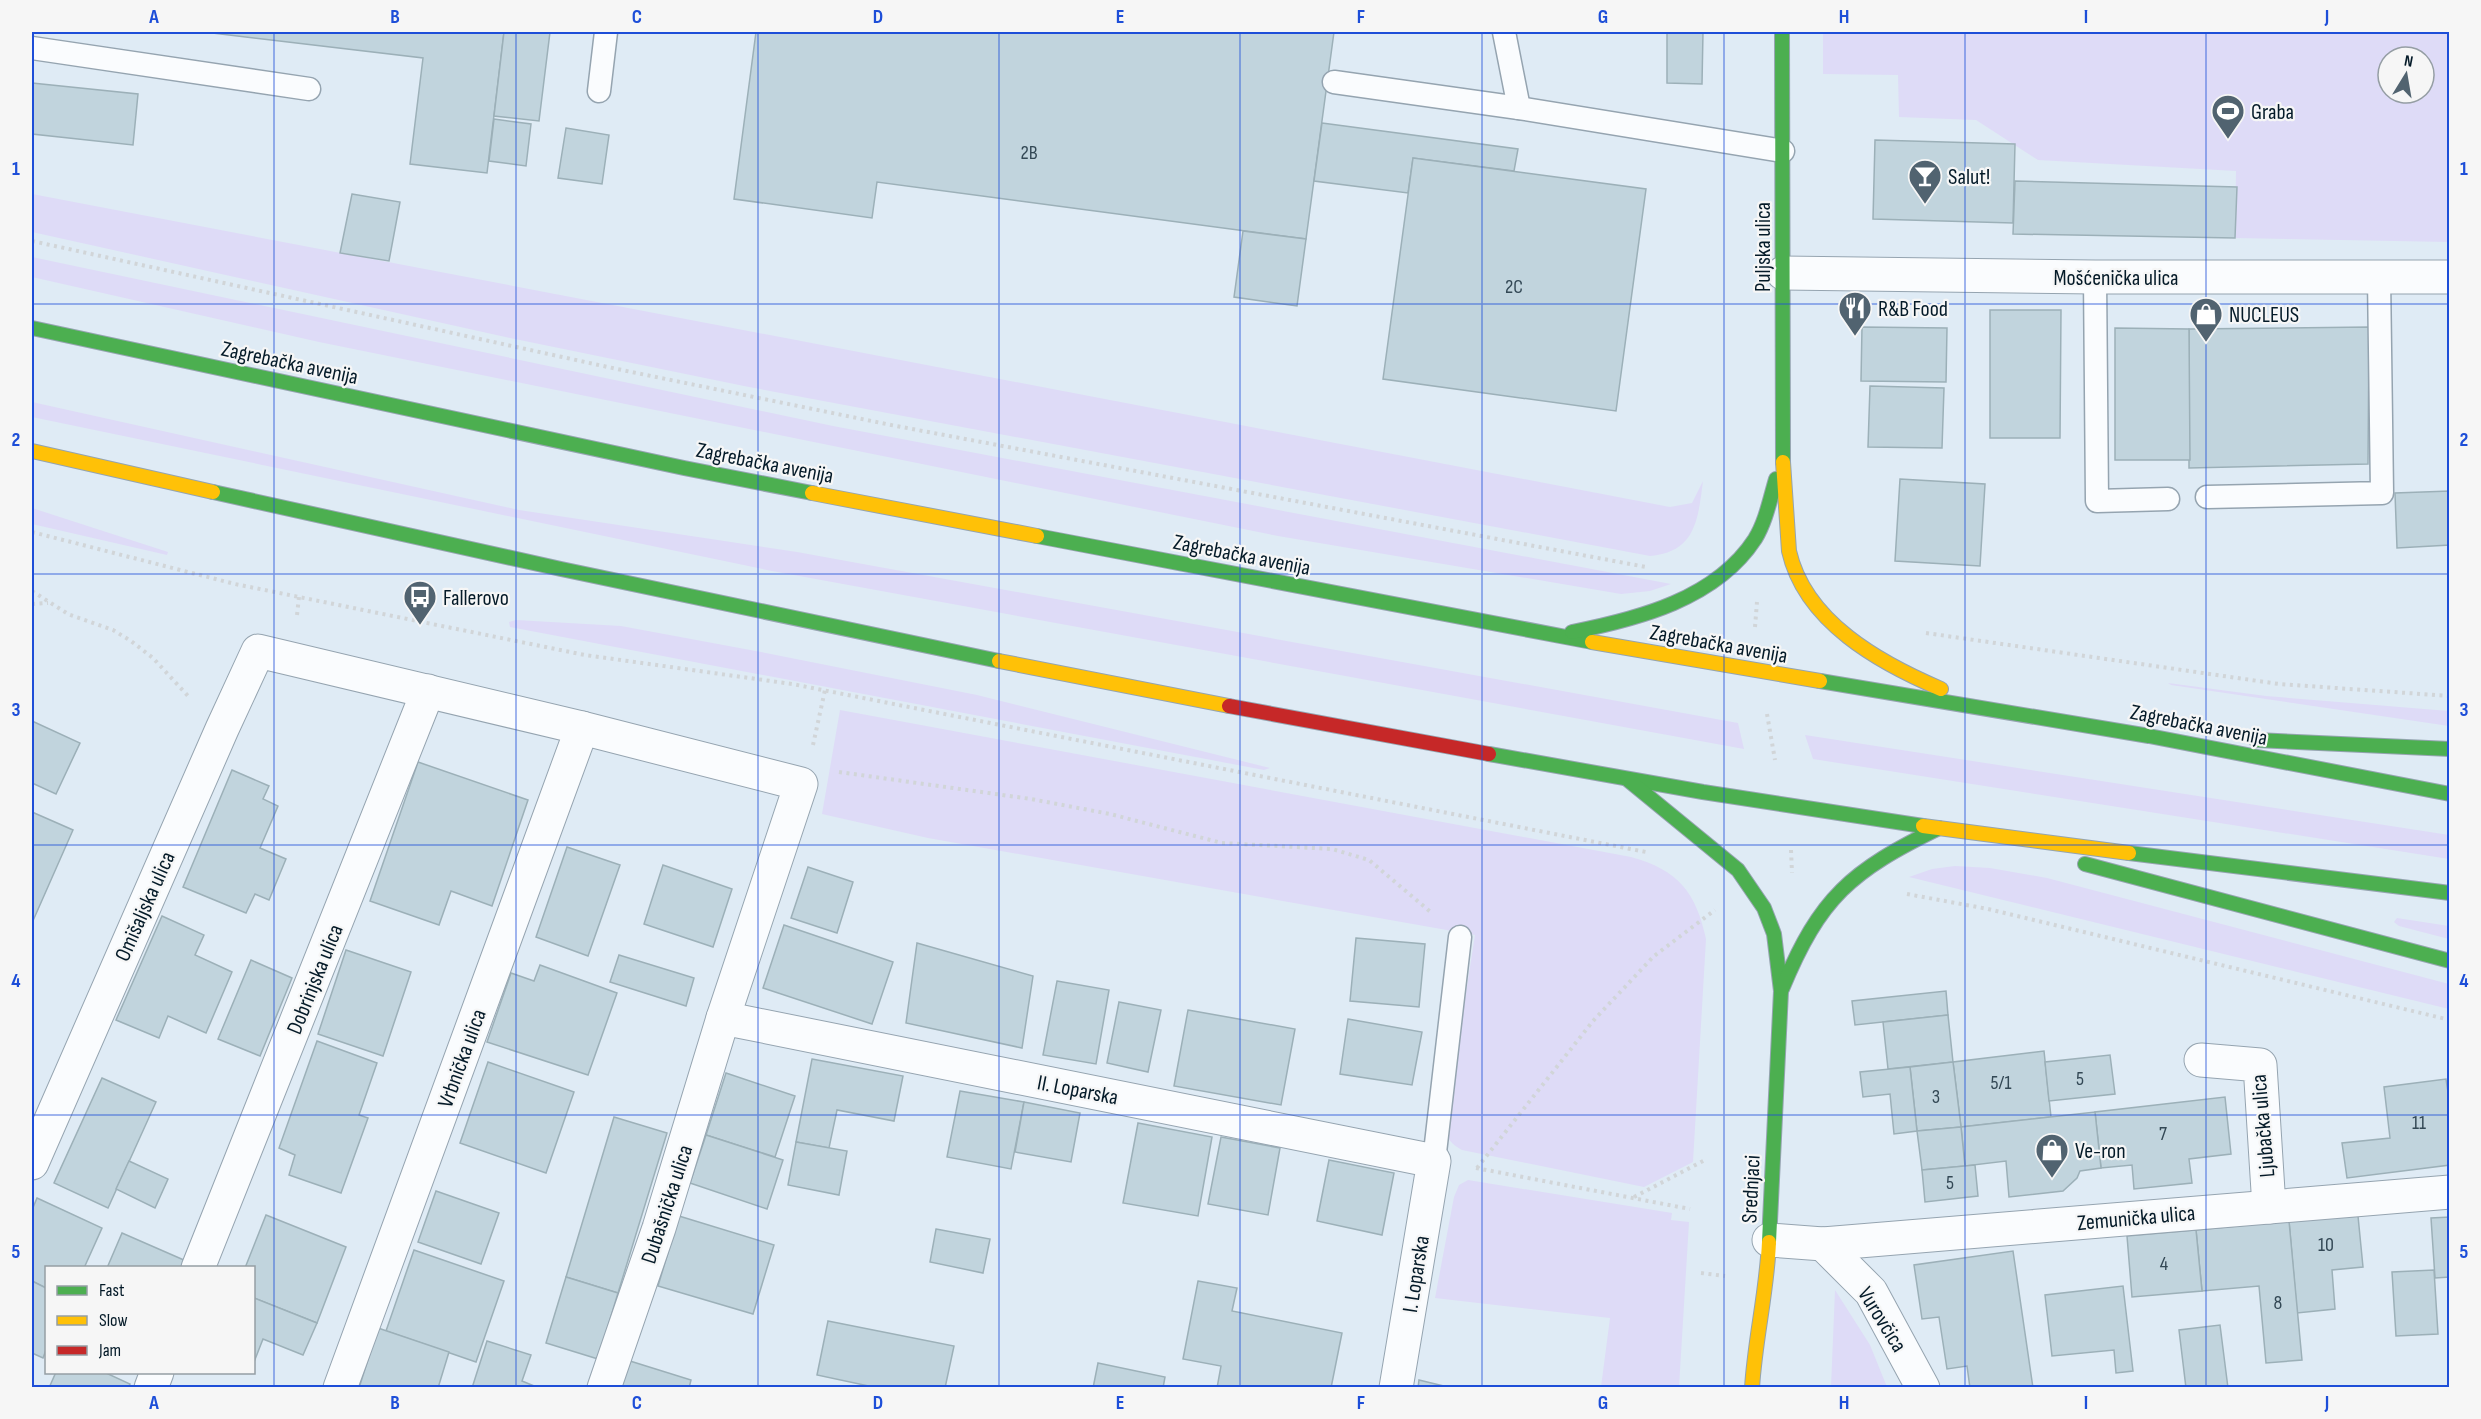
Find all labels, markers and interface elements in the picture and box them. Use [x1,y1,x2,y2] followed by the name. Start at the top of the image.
[148,5,159,29] text: A
[390,5,400,29] text: B
[632,5,642,29] text: C
[873,5,883,29] text: D
[1116,5,1124,29] text: E
[1357,5,1365,29] text: F
[1598,5,1608,29] text: G
[1839,5,1849,29] text: H
[2084,5,2088,29] text: I
[2324,5,2329,29] text: J
[2376,45,2436,105] north arrow
[2403,52,2415,72] text: N
[2210,93,2246,140] sports icon: Graba
[2251,99,2294,126] place label: Graba
[1020,141,1038,165] house number: 2B
[12,157,20,181] text: 1
[2460,157,2468,181] text: 1
[1907,158,1943,205] bar icon: Salut!
[1948,164,1990,191] place label: Salut!
[1750,202,1777,292] street label: Puljska ulica
[2053,265,2179,292] street label: Mošćenička ulica
[1505,275,1523,299] house number: 2C
[1837,290,1873,337] restaurant icon: R&B Food
[1878,296,1948,323] place label: R&B Food
[2188,296,2224,343] shop icon: NUCLEUS
[2229,302,2299,329] place label: NUCLEUS
[219,336,361,391] street label: Zagrebačka avenija
[12,428,20,452] text: 2
[2460,428,2468,452] text: 2
[694,437,836,490] street label: Zagrebačka avenija
[1171,529,1313,582] street label: Zagrebačka avenija
[402,579,438,626] bus stop icon: Fallerovo
[443,585,509,612] place label: Fallerovo
[1648,619,1790,670] street label: Zagrebačka avenija
[12,698,21,722] text: 3
[2460,698,2469,722] text: 3
[2128,699,2270,752] street label: Zagrebačka avenija
[109,848,181,966] street label: Omišaljska ulica
[281,921,350,1038] street label: Dobrinjska ulica
[11,969,21,993] text: 4
[2459,969,2469,993] text: 4
[432,1006,493,1111] street label: Vrbnička ulica
[2076,1067,2084,1091] house number: 5
[1035,1069,1120,1112] street label: II. Loparska
[1991,1071,2011,1095] house number: 5/1
[2246,1073,2281,1179] street label: Ljubačka ulica
[1932,1085,1940,1109] house number: 3
[2412,1111,2426,1135] house number: 11
[2159,1122,2167,1146] house number: 7
[2034,1132,2070,1179] shop icon: Ve-ron
[2075,1138,2126,1165] place label: Ve-ron
[636,1142,699,1267] street label: Dubašnička ulica
[1736,1154,1767,1224] street label: Srednjaci
[1946,1171,1954,1195] house number: 5
[2076,1200,2196,1237] street label: Zemunička ulica
[2318,1233,2334,1257] house number: 10
[1397,1234,1436,1315] street label: I. Loparska
[12,1240,21,1264] text: 5
[2460,1240,2469,1264] text: 5
[2160,1252,2168,1276] house number: 4
[45,1266,255,1374] legend
[99,1280,125,1301] text: Fast
[1851,1282,1912,1357] street label: Vurovčica
[2274,1291,2282,1315] house number: 8
[99,1310,128,1331] text: Slow
[98,1340,121,1361] text: Jam
[148,1391,159,1415] text: A
[390,1391,400,1415] text: B
[632,1391,642,1415] text: C
[873,1391,883,1415] text: D
[1116,1391,1124,1415] text: E
[1357,1391,1365,1415] text: F
[1598,1391,1608,1415] text: G
[1839,1391,1849,1415] text: H
[2084,1391,2088,1415] text: I
[2324,1391,2329,1415] text: J

